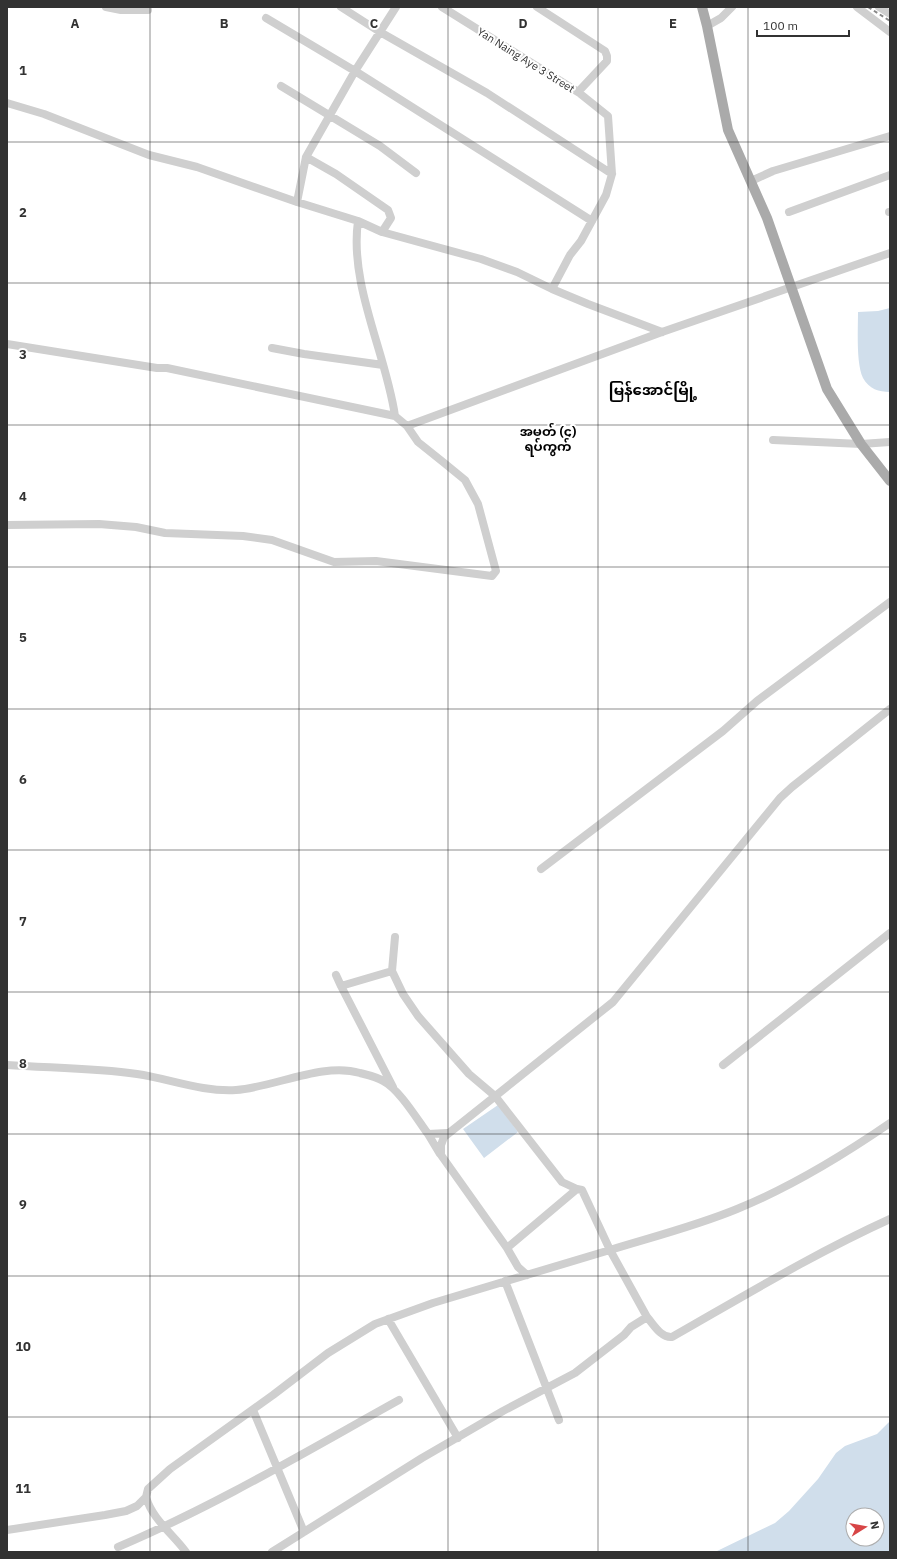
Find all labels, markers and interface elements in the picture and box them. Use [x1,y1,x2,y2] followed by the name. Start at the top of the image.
[757,12,849,38] scale bar
[71,15,80,32] text: A
[220,15,229,32] text: B
[370,15,379,32] text: C
[518,15,528,32] text: D
[669,15,677,32] text: E
[763,18,798,33] text: 100 m
[475,24,577,96] street label: Yan Naing Aye 3 Street
[19,62,27,79] text: 1
[19,204,27,221] text: 2
[19,346,27,363] text: 3
[609,380,698,402] district label: မြန်အောင်မြို့
[520,422,576,457] district label: အမှတ် (၄) ရပ်ကွက်
[19,488,27,505] text: 4
[19,629,27,646] text: 5
[19,771,27,788] text: 6
[19,913,27,930] text: 7
[19,1055,27,1072] text: 8
[19,1196,27,1213] text: 9
[15,1338,31,1355] text: 10
[15,1480,31,1497] text: 11
[845,1507,885,1547] north arrow
[867,1520,882,1530] text: N

